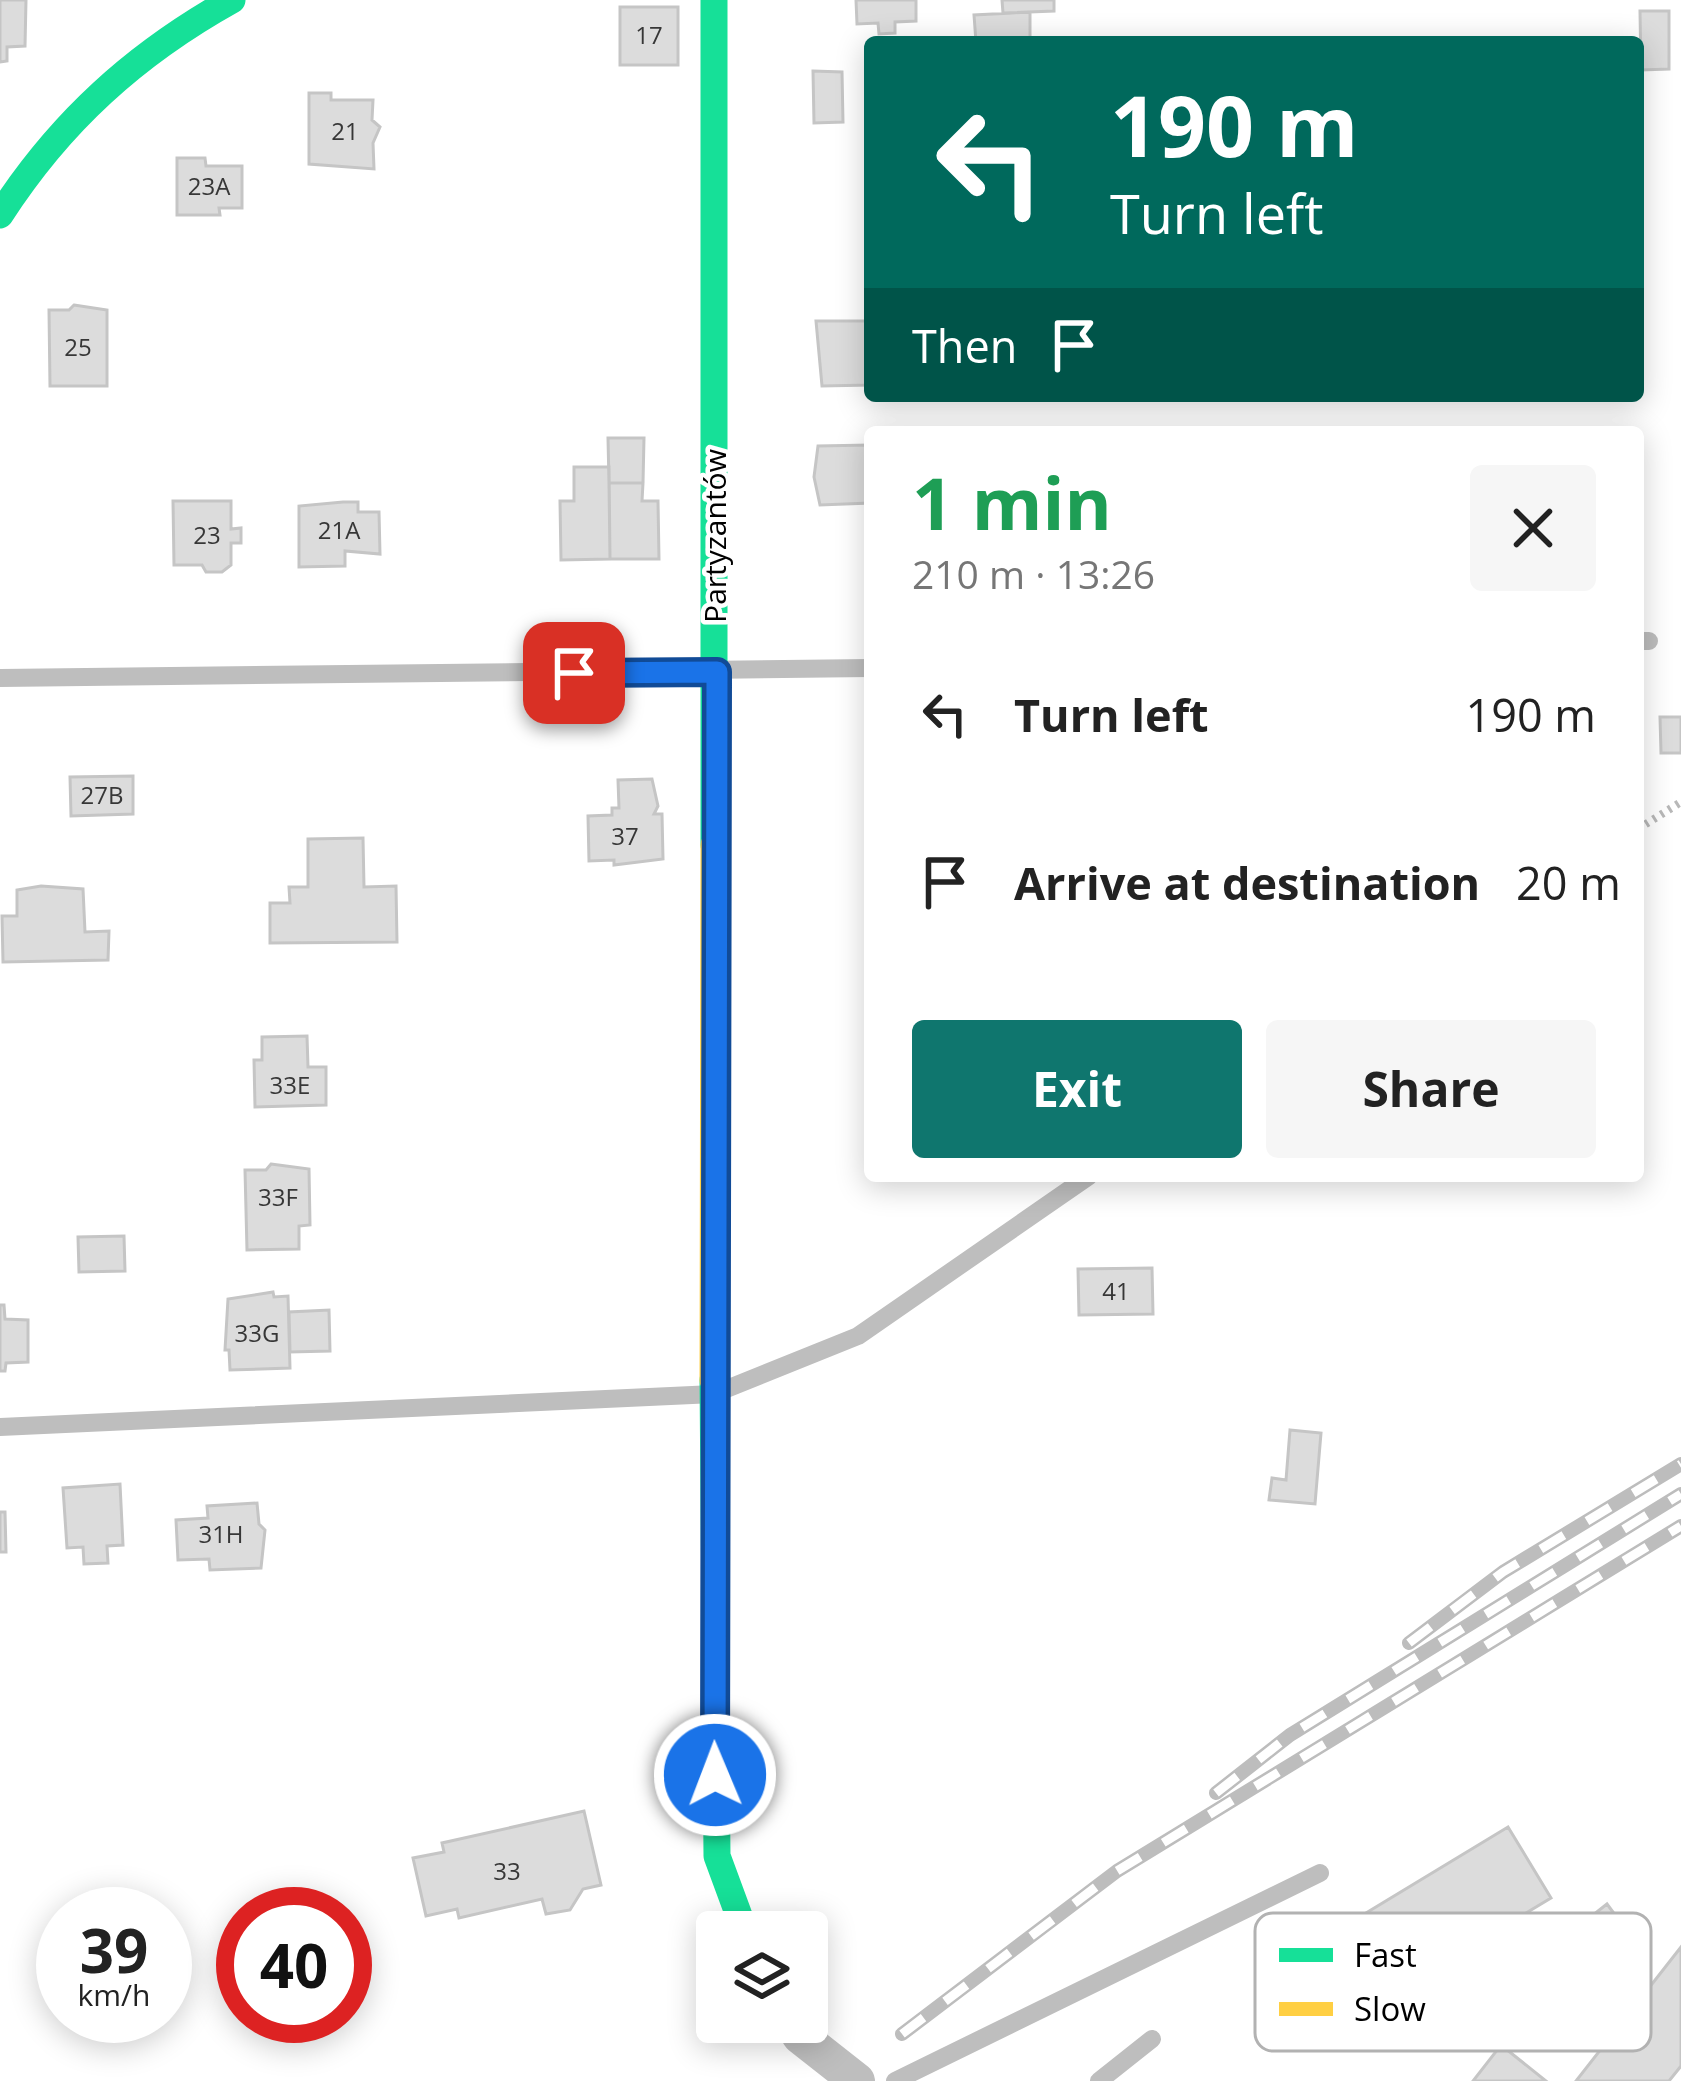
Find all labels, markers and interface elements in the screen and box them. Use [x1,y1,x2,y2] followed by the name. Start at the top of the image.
[635,18,663,51] house number: 17
[1110,67,1358,182] text: 190 m
[912,84,1068,240] icon: left
[331,114,359,147] house number: 21
[188,169,231,202] house number: 23A
[1110,176,1323,250] text: Turn left
[1041,312,1107,378] icon: arrive
[912,315,1017,376] text: Then
[64,330,92,363] house number: 25
[694,449,735,623] street label: Partyzantów
[912,453,1112,551] text: 1 min
[1470,465,1596,591] button: close
[318,513,361,546] house number: 21A
[193,518,221,551] house number: 23
[912,547,1155,600] text: 210 m · 13:26
[523,622,625,724] pin
[541,640,607,706] icon: arrive
[912,681,978,747] icon: left
[1014,684,1209,745] text: Turn left
[1465,684,1596,745] text: 190 m
[81,778,123,811] house number: 27B
[611,819,639,852] house number: 37
[912,849,978,915] icon: arrive
[1014,852,1480,913] text: Arrive at destination
[1516,852,1621,913] text: 20 m
[912,1020,1242,1158] button: Exit
[1266,1020,1596,1158] button: Share
[270,1068,310,1101] house number: 33E
[258,1180,298,1213] house number: 33F
[1102,1274,1130,1307] house number: 41
[235,1316,279,1349] house number: 33G
[198,1517,244,1550] house number: 31H
[652,1712,778,1838] position arrow
[493,1854,521,1887] house number: 33
[216,1887,372,2043] speed limit sign: 40
[80,1909,148,1991] text: 39
[696,1911,828,2043] map controls
[696,1911,828,2043] button: layers
[1255,1913,1651,2051] legend
[1354,1932,1417,1977] text: Fast
[78,1974,150,2015] text: km/h
[1354,1986,1426,2031] text: Slow

